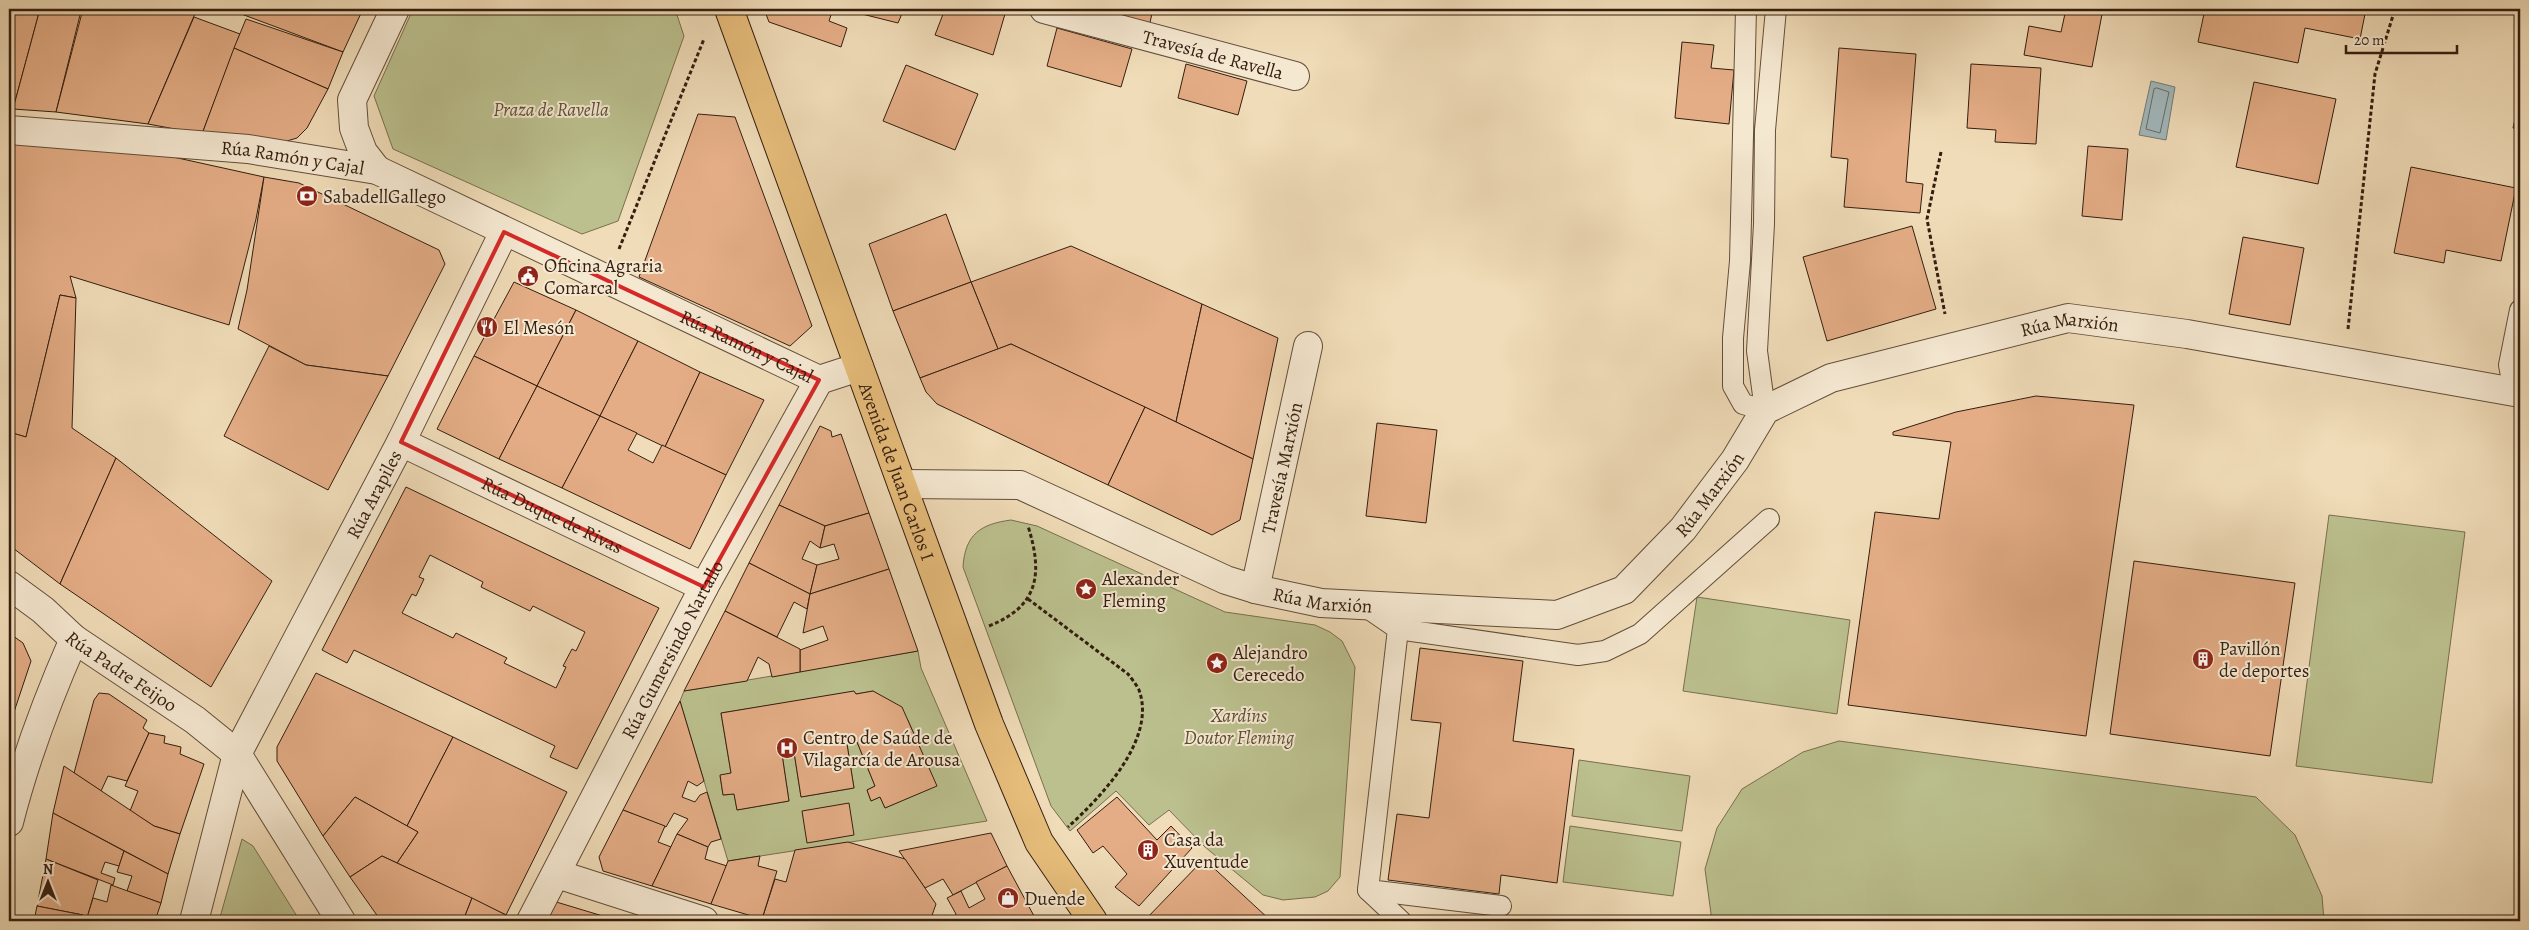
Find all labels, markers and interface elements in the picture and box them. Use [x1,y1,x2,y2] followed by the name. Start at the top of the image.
[2346,22,2458,54] scale bar
[1140,24,1286,86] street label: Travesía de Ravella
[2354,30,2385,50] text: 20 m
[493,97,609,123] park label: Praza de Ravella
[220,135,366,182] street label: Rúa Ramón y Cajal
[295,184,319,208] bank icon: SabadellGallego
[323,184,446,210] place label: SabadellGallego
[544,253,663,301] place label: Oficina Agraria Comarcal
[516,264,540,288] public building icon: Oficina Agraria Comarcal
[676,304,818,390] street label: Rúa Ramón y Cajal
[2018,306,2120,344] street label: Rúa Marxión
[475,315,499,339] restaurant icon: El Mesón
[503,315,574,341] place label: El Mesón
[852,378,941,564] street label: Avenida de Juan Carlos I
[1255,400,1309,536] street label: Travesía Marxión
[340,446,409,544] street label: Rúa Arapiles
[1670,448,1751,543] street label: Rúa Marxión
[477,470,627,560] street label: Rúa Duque de Rivas
[615,556,730,744] street label: Rúa Gumersindo Nartallo
[1101,566,1179,614] place label: Alexander Fleming
[1074,577,1098,601] place icon: Alexander Fleming
[1270,581,1373,620] street label: Rúa Marxión
[59,625,182,718] street label: Rúa Padre Feijoo
[2219,636,2309,684] place label: Pavillón de deportes
[1232,640,1308,688] place label: Alejandro Cerecedo
[2191,647,2215,671] building icon: Pavillón de deportes
[1205,651,1229,675] place icon: Alejandro Cerecedo
[1184,703,1295,751] park label: Xardíns Doutor Fleming
[802,725,961,773] place label: Centro de Saúde de Vilagarcía de Arousa
[775,736,799,760] hospital icon: Centro de Saúde de Vilagarcía de Arousa
[1164,827,1249,875] place label: Casa da Xuventude
[1136,838,1160,862] building icon: Casa da Xuventude
[22,858,72,908] north arrow
[43,860,53,879] text: N
[996,886,1020,910] shop icon: Duende
[1024,886,1085,912] place label: Duende

